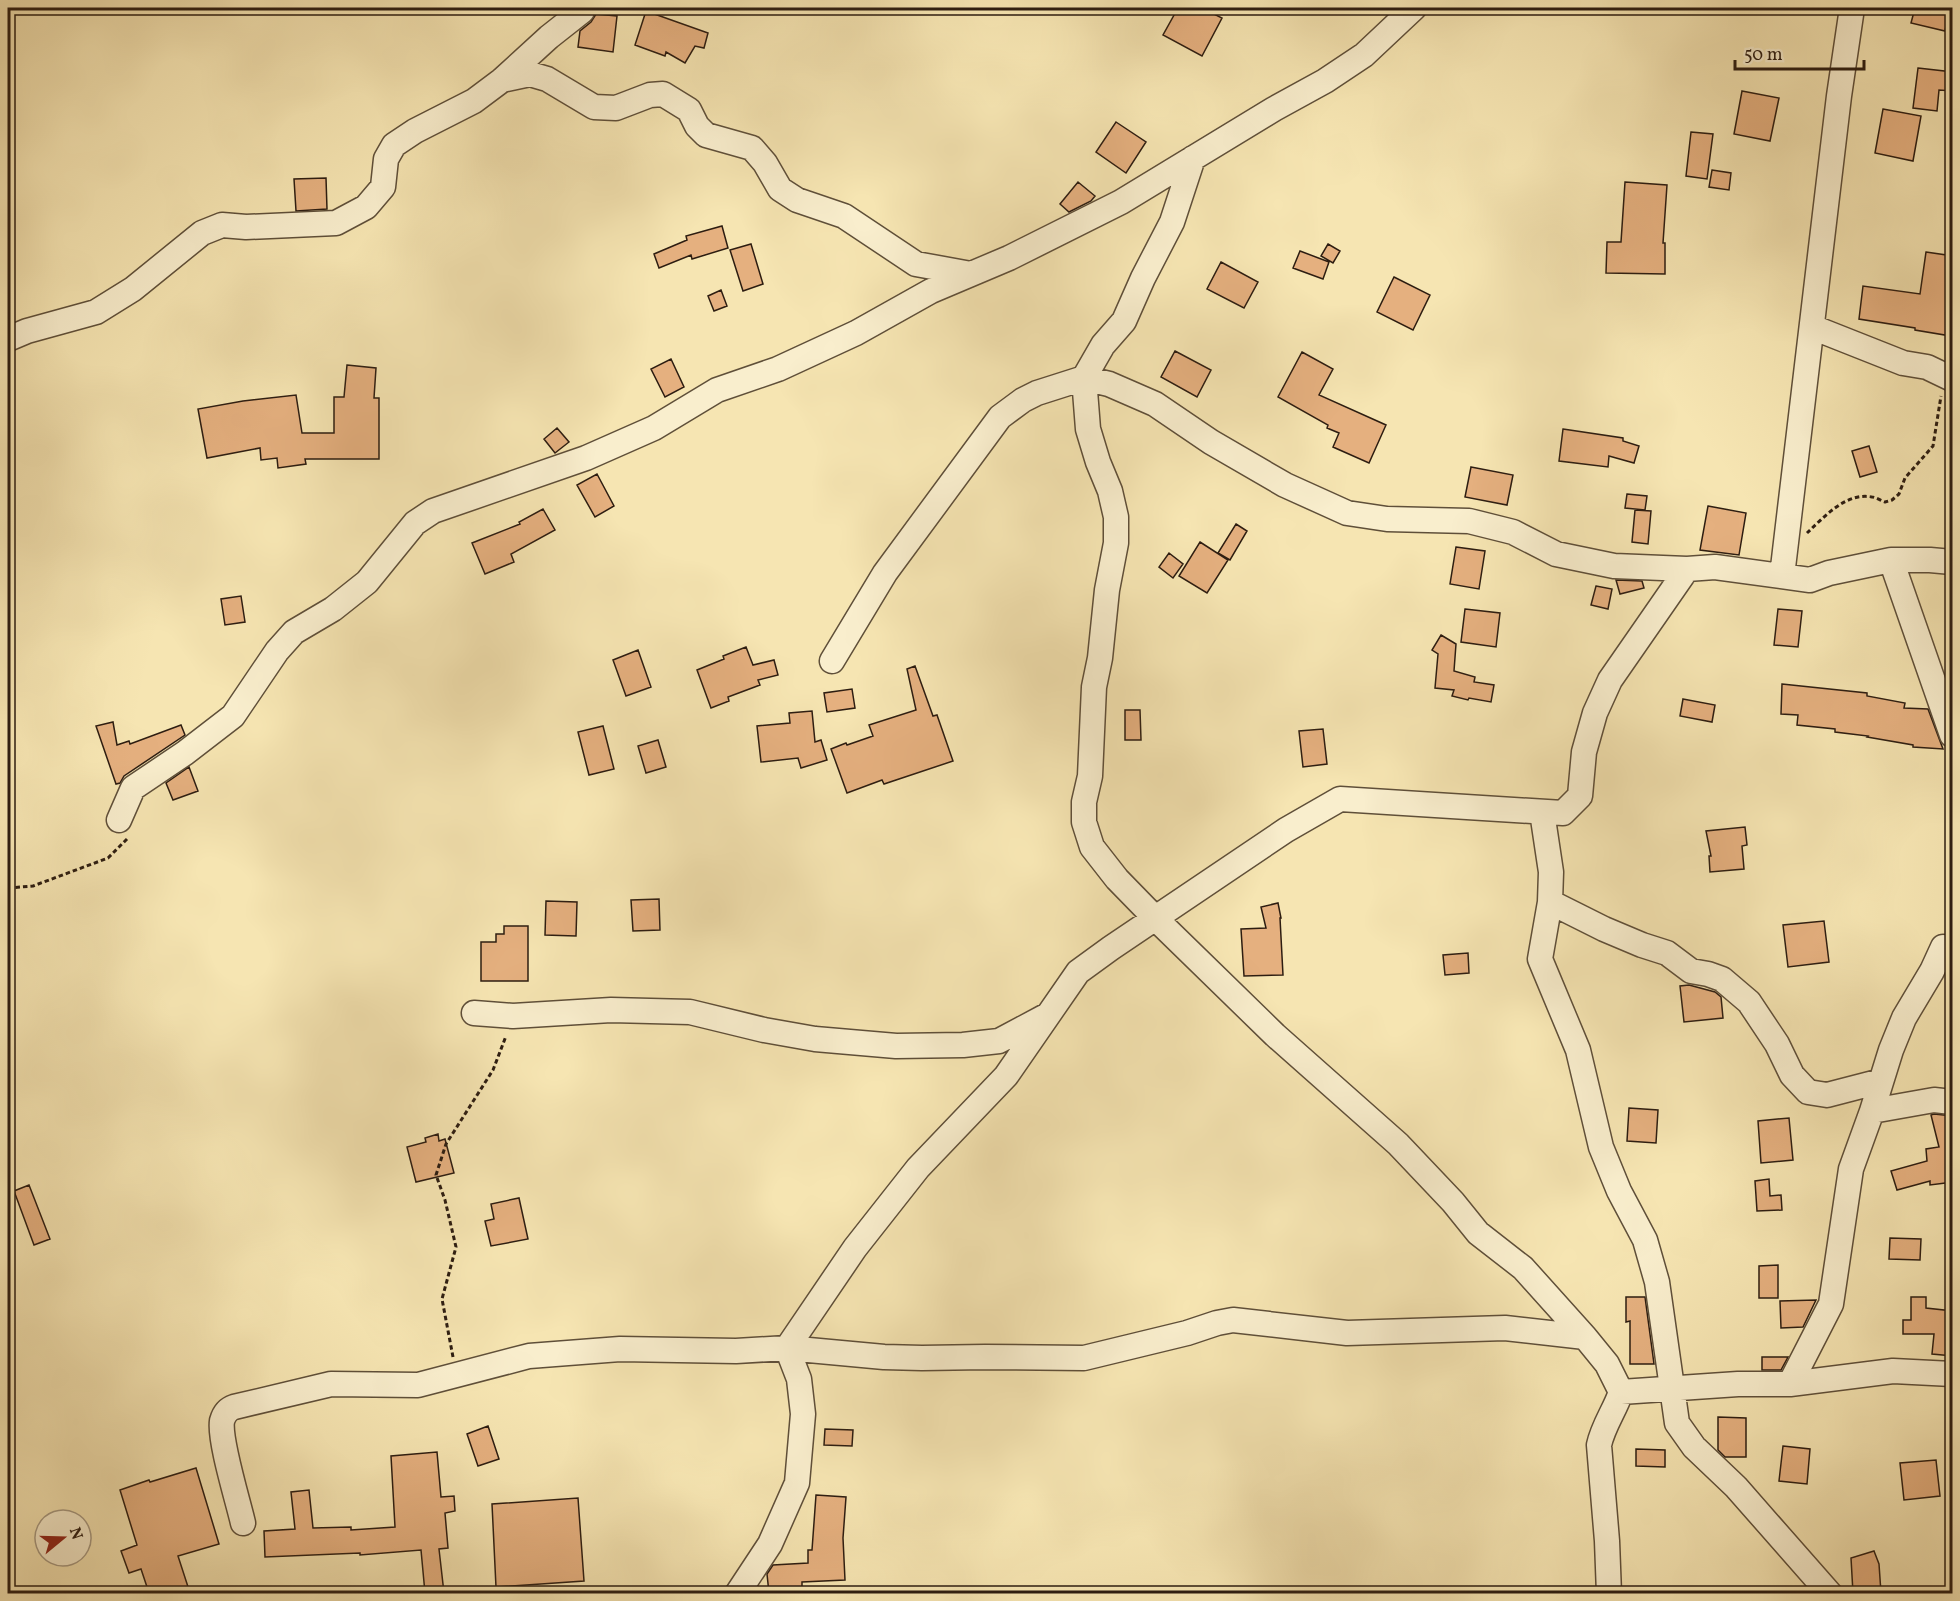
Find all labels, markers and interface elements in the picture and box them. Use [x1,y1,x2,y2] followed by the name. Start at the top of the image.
[1735,33,1864,71] scale bar
[1744,43,1783,68] text: 50 m
[33,1508,93,1568] north arrow
[63,1525,88,1543] text: N

